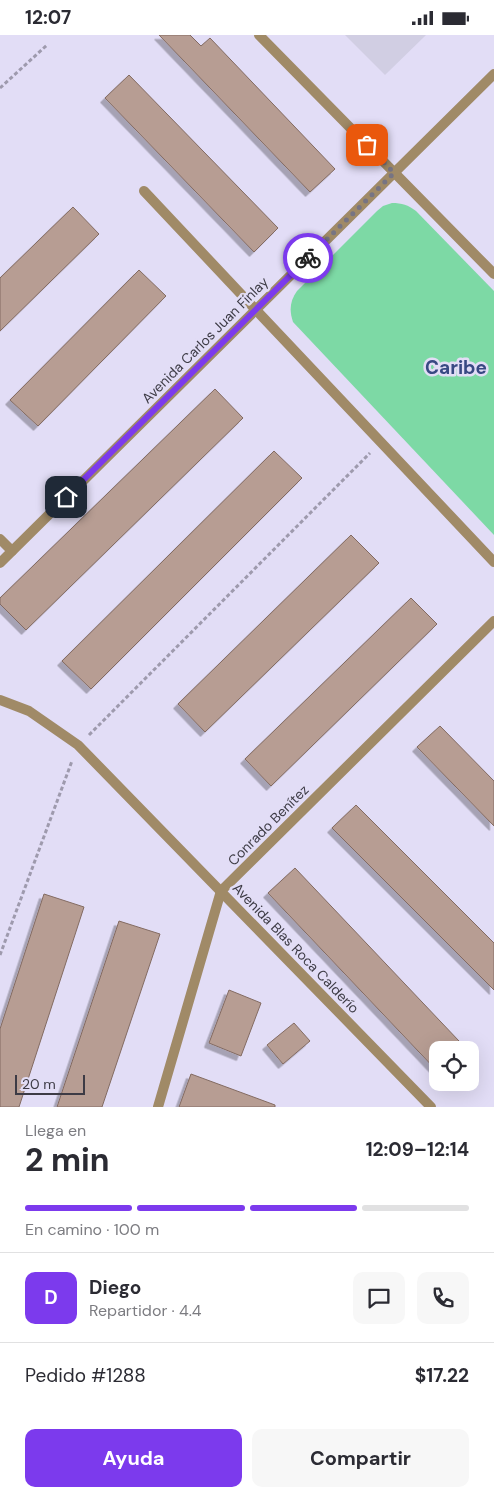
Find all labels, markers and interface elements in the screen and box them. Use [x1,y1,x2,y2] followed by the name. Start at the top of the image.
[25,5,71,30] text: 12:07
[346,124,388,166] pin
[353,131,381,159] icon: bag
[283,233,333,283] courier
[294,244,322,272] icon: bike
[138,273,272,407] street label: Avenida Carlos Juan Finlay
[425,355,487,380] district label: Caribe
[45,476,87,518] pin
[52,483,80,511] icon: home
[224,781,312,869] street label: Conrado Benítez
[229,879,363,1017] street label: Avenida Blas Roca Calderío
[429,1041,479,1091] map controls
[429,1041,479,1091] button: locate
[15,1072,85,1095] scale bar
[22,1075,56,1093] text: 20 m
[25,1120,86,1141] text: Llega en
[366,1137,469,1162] text: 12:09–12:14
[25,1139,110,1181] text: 2 min
[25,1219,159,1240] text: En camino · 100 m
[353,1272,405,1324] button: chat
[417,1272,469,1324] button: phone
[89,1275,141,1300] text: Diego
[44,1285,58,1310] text: D
[89,1300,202,1321] text: Repartidor · 4.4
[25,1363,146,1388] text: Pedido #1288
[415,1363,469,1388] text: $17.22
[25,1429,242,1487] button: Ayuda
[252,1429,469,1487] button: Compartir

